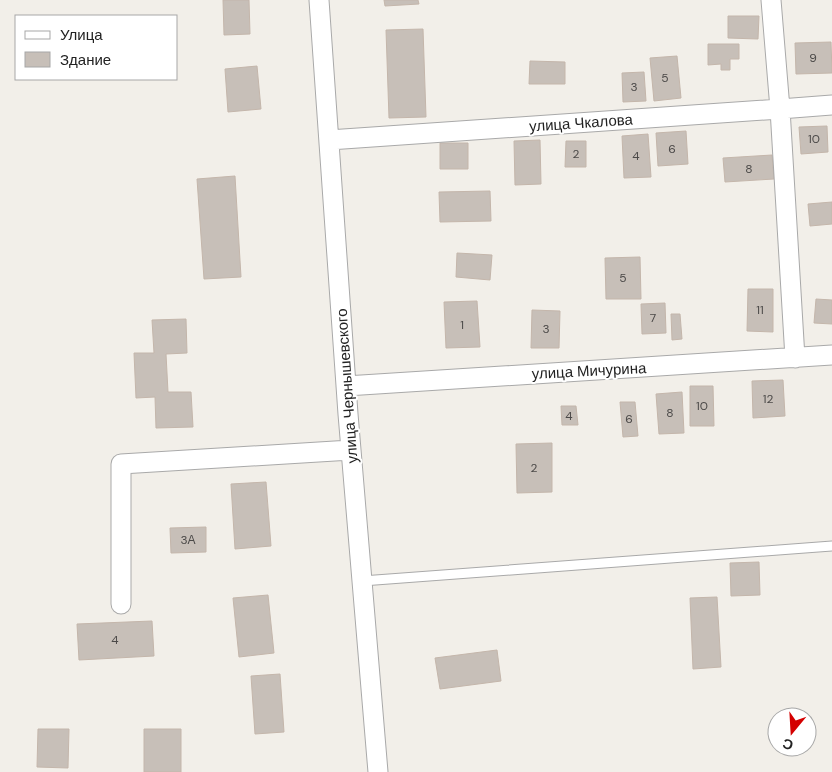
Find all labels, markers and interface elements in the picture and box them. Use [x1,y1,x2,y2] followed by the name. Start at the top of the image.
[15,15,178,80] legend
[60,25,103,45] text: Улица
[60,50,111,70] text: Здание
[809,50,817,66] house number: 9
[661,70,669,86] house number: 5
[630,79,638,95] house number: 3
[528,109,634,137] street label: улица Чкалова
[808,131,820,147] house number: 10
[668,141,676,157] house number: 6
[573,146,580,162] house number: 2
[632,148,640,164] house number: 4
[745,161,753,177] house number: 8
[619,270,627,286] house number: 5
[756,302,764,318] house number: 11
[332,308,362,464] street label: улица Чернышевского
[650,310,656,326] house number: 7
[460,317,464,333] house number: 1
[542,321,550,337] house number: 3
[531,358,647,384] street label: улица Мичурина
[763,391,773,407] house number: 12
[696,398,708,414] house number: 10
[666,405,674,421] house number: 8
[565,408,573,424] house number: 4
[625,411,633,427] house number: 6
[531,460,538,476] house number: 2
[180,532,196,548] house number: 3А
[111,632,119,648] house number: 4
[767,707,817,757] north arrow
[780,734,796,754] text: С

